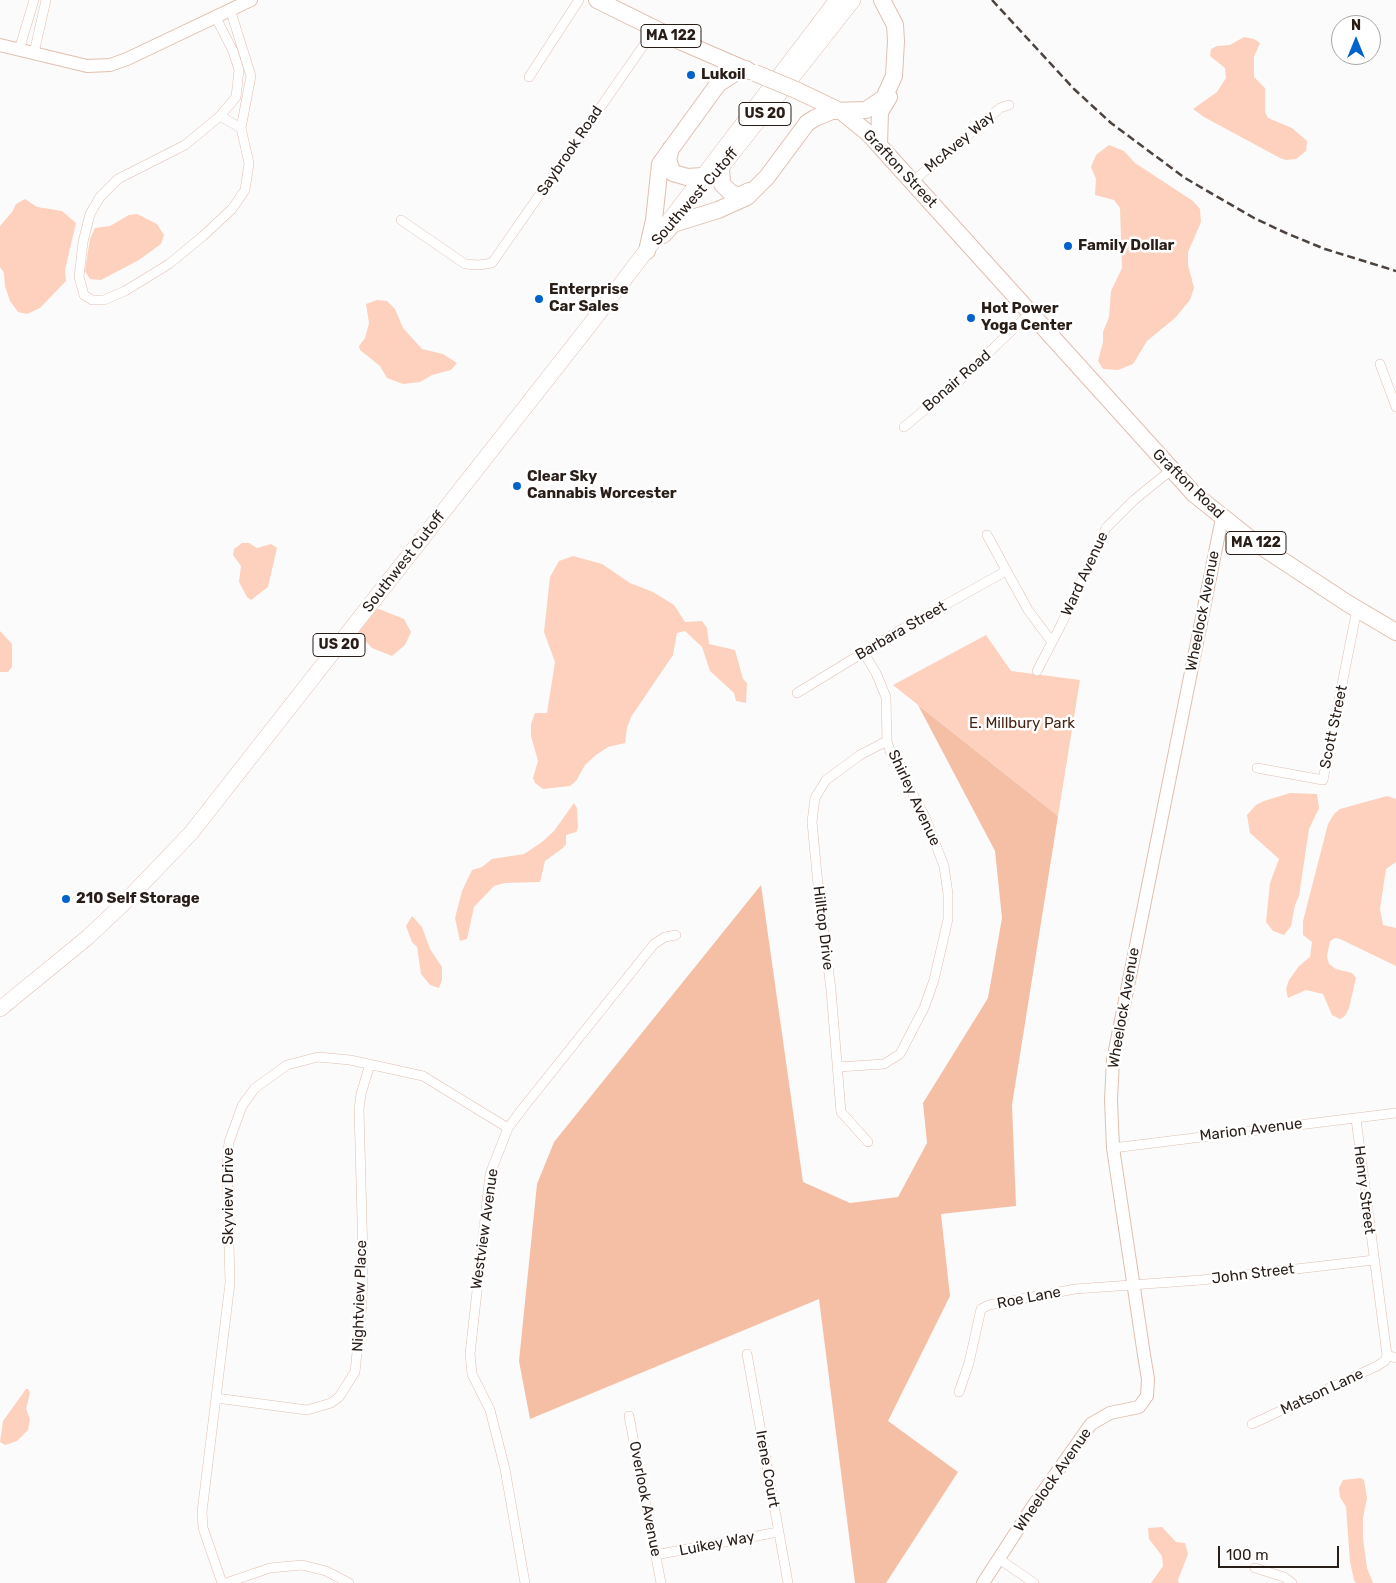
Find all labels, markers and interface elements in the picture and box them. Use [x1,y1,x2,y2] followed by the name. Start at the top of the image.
[1331,15,1381,65] north arrow
[1351,17,1361,34] text: N
[641,24,701,48] road number: MA 122
[701,66,746,84] place label: Lukoil
[685,69,697,81] marker: Lukoil
[739,102,791,126] road number: US 20
[533,103,607,199] street label: Saybrook Road
[921,107,999,177] street label: McAvey Way
[859,126,941,212] street label: Grafton Street
[648,145,742,249] street label: Southwest Cutoff
[1078,237,1174,255] place label: Family Dollar
[1062,240,1074,252] marker: Family Dollar
[549,281,629,316] place label: Enterprise Car Sales
[533,293,545,305] marker: Enterprise Car Sales
[981,300,1072,335] place label: Hot Power Yoga Center
[965,312,977,324] marker: Hot Power Yoga Center
[919,346,995,416] street label: Bonair Road
[1148,445,1228,523] street label: Grafton Road
[527,468,677,503] place label: Clear Sky Cannabis Worcester
[511,480,523,492] marker: Clear Sky Cannabis Worcester
[359,508,449,616] street label: Southwest Cutoff
[1058,529,1112,619] street label: Ward Avenue
[1226,532,1286,554] road number: MA 122
[1182,549,1224,673] street label: Wheelock Avenue
[852,598,950,664] street label: Barbara Street
[313,634,365,656] road number: US 20
[1316,684,1352,770] street label: Scott Street
[969,715,1075,733] park label: E. Millbury Park
[884,747,944,849] street label: Shirley Avenue
[809,885,837,971] street label: Hilltop Drive
[76,890,200,908] place label: 210 Self Storage
[60,893,72,905] marker: 210 Self Storage
[1105,946,1143,1070] street label: Wheelock Avenue
[1199,1115,1303,1145] street label: Marion Avenue
[1350,1145,1378,1235] street label: Henry Street
[220,1147,238,1245] street label: Skyview Drive
[468,1167,502,1291] street label: Westview Avenue
[349,1240,371,1352] street label: Nightview Place
[1211,1260,1295,1288] street label: John Street
[996,1283,1062,1313] street label: Roe Lane
[1278,1365,1366,1419] street label: Matson Lane
[1011,1425,1095,1535] street label: Wheelock Avenue
[751,1429,783,1509] street label: Irene Court
[625,1440,665,1558] street label: Overlook Avenue
[678,1528,756,1560] street label: Luikey Way
[1221,1536,1342,1568] scale bar
[1226,1546,1268,1564] text: 100 m

